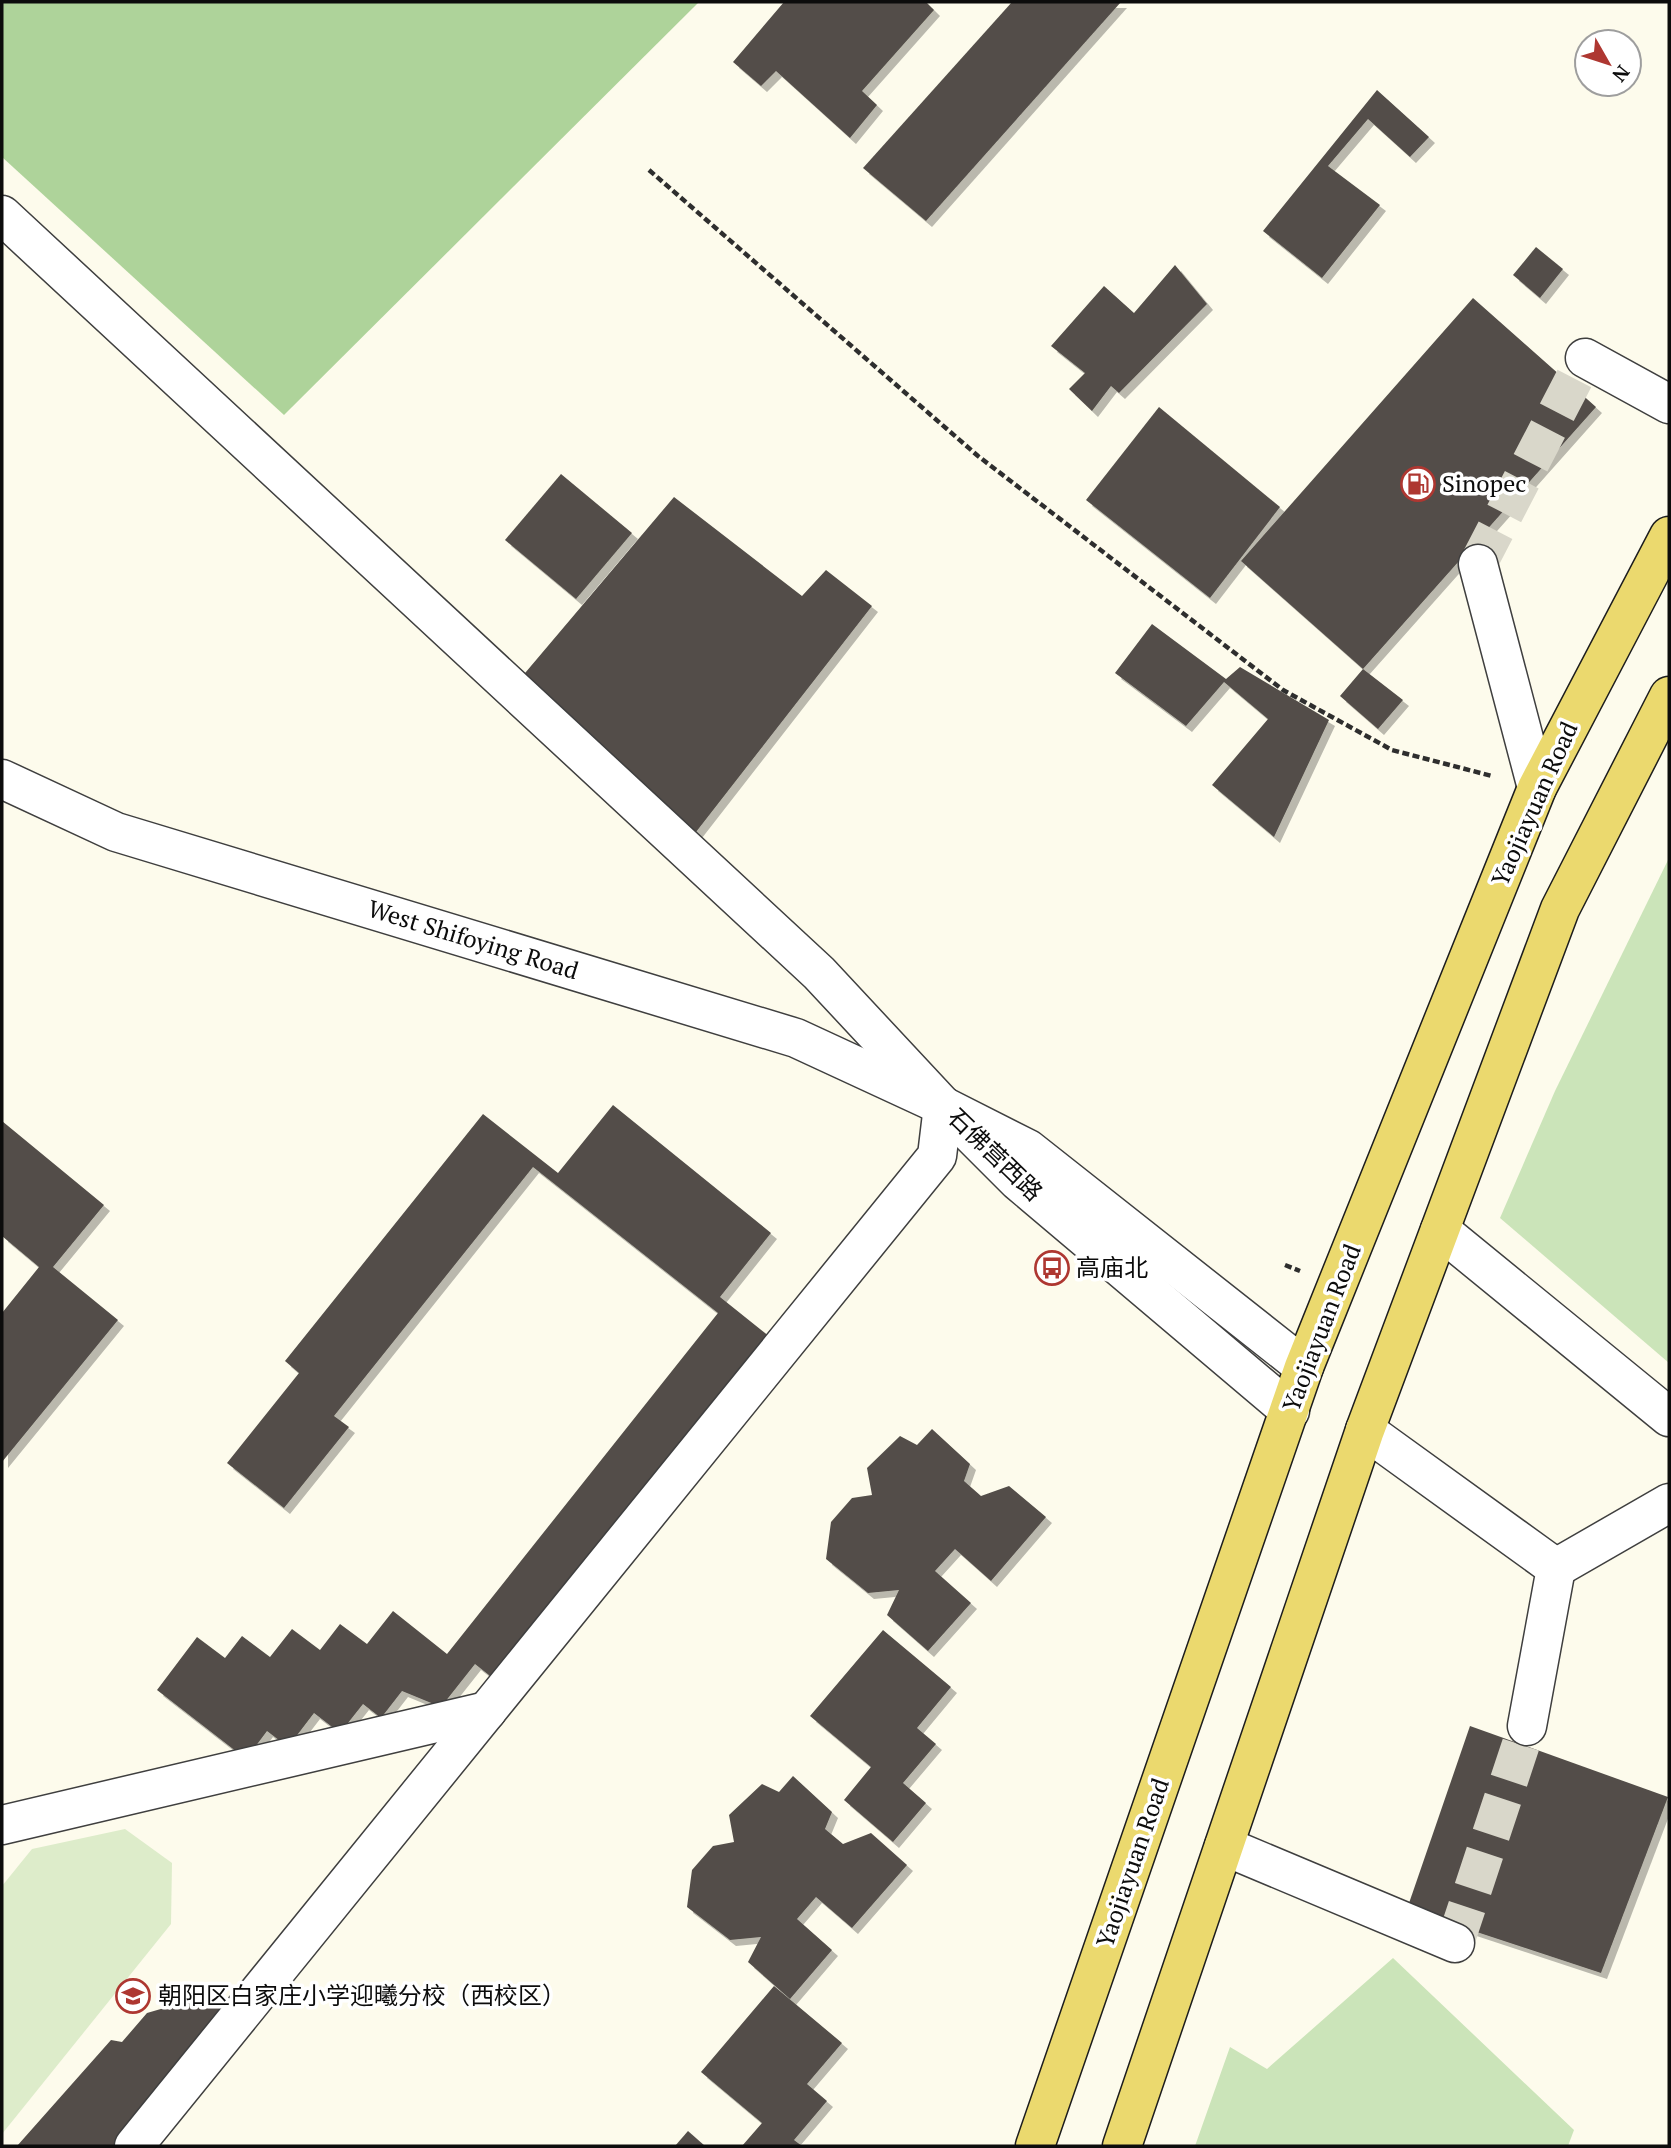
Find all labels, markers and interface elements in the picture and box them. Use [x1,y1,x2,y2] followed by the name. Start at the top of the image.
[1573,28,1643,98] north arrow
[1607,61,1636,88] text: N
[1399,465,1437,503] fuel station icon: Sinopec
[1442,467,1526,499] place label: Sinopec
[1484,716,1585,891] street label: Yaojiayuan Road
[364,892,582,986] street label: West Shifoying Road
[941,1101,1050,1207] street label: 石佛营西路
[1274,1239,1368,1416] street label: Yaojiayuan Road
[1033,1249,1071,1287] bus stop icon: 高庙北
[1076,1251,1148,1283] place label: 高庙北
[1088,1774,1176,1951] street label: Yaojiayuan Road
[114,1977,152,2015] school or university icon: 朝阳区白家庄小学迎曦分校（西校区）
[158,1979,566,2011] place label: 朝阳区白家庄小学迎曦分校（西校区）

